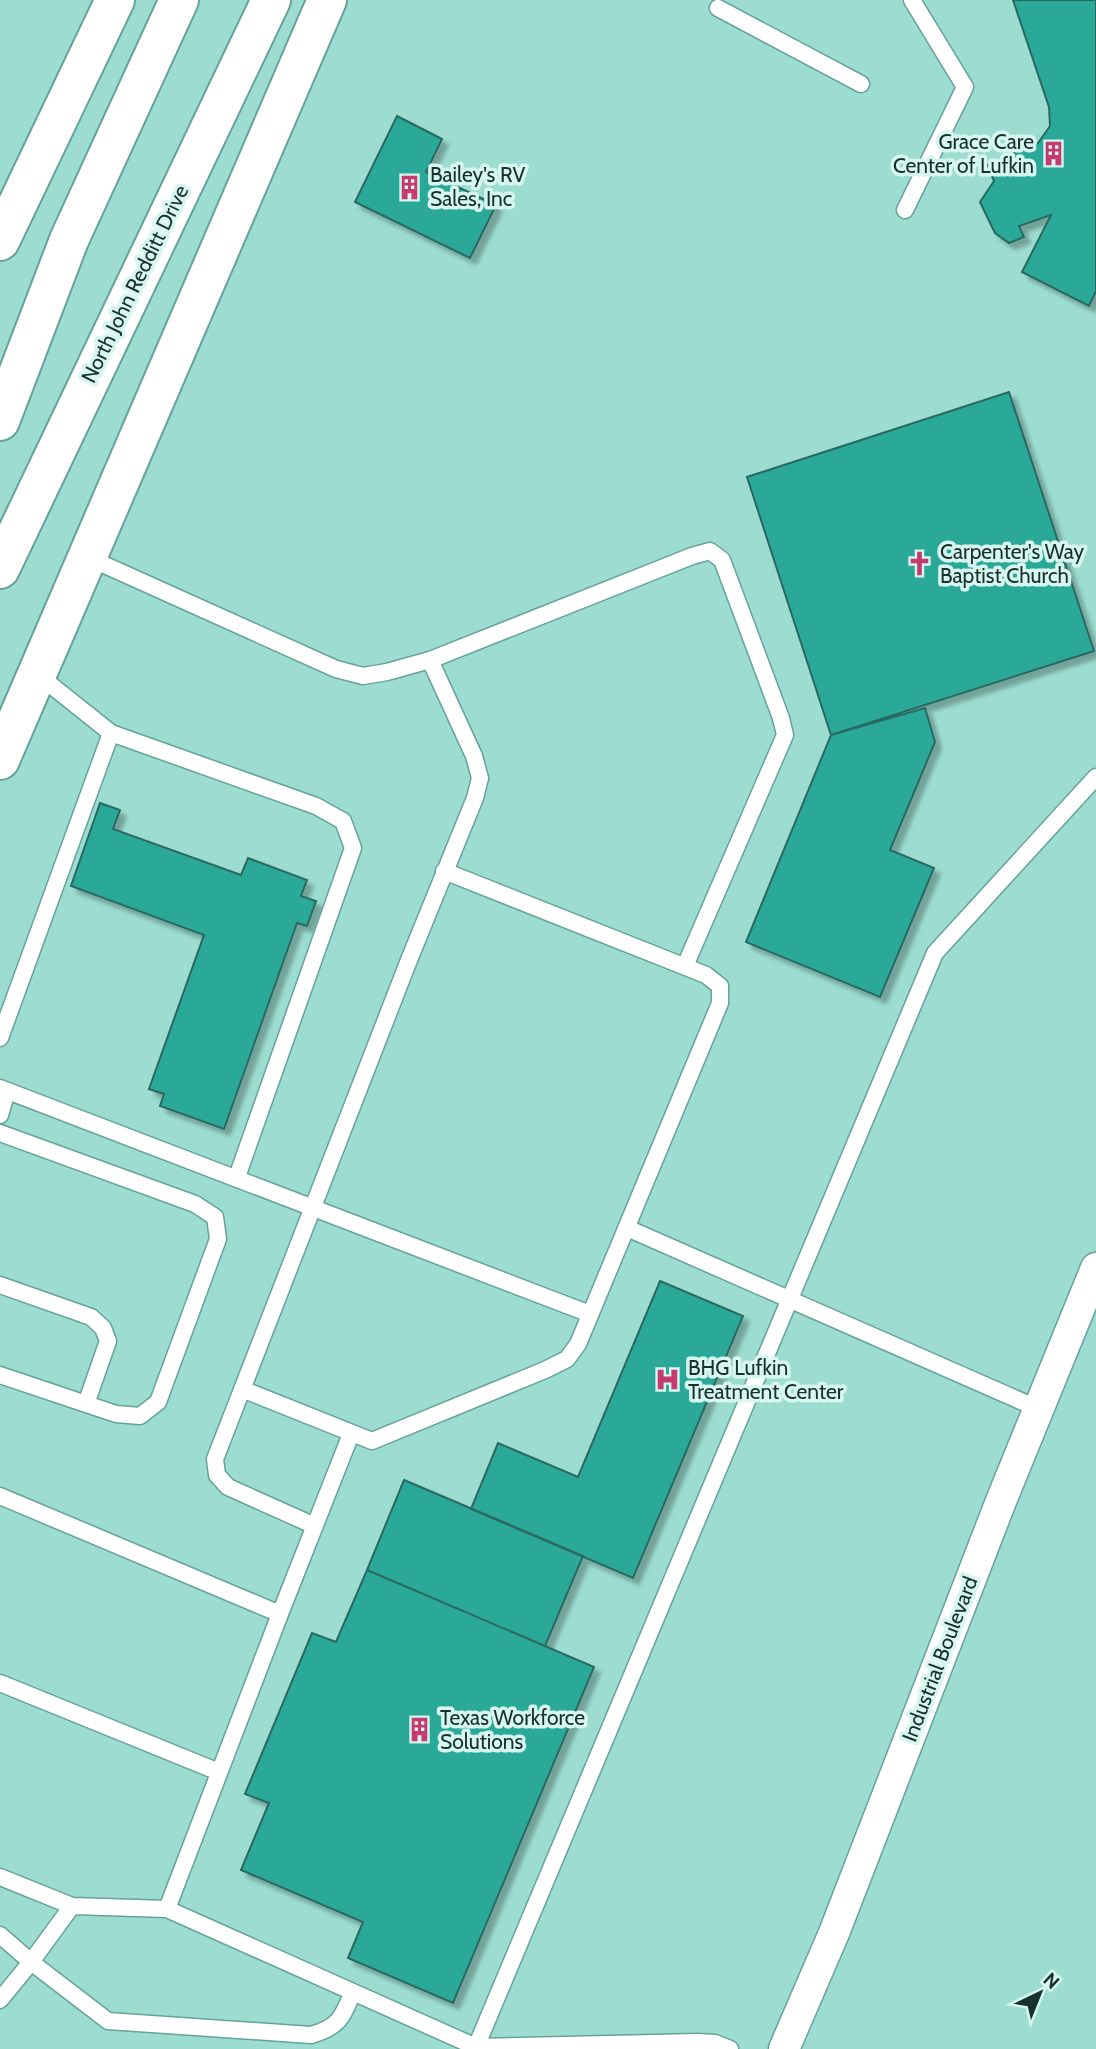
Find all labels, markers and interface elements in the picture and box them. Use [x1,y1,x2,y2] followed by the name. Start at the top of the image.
[893,129,1034,178] place label: Grace Care Center of Lufkin
[1040,140,1068,168] building icon: Grace Care Center of Lufkin
[430,162,526,211] place label: Bailey's RV Sales, Inc
[396,173,424,201] building icon: Bailey's RV Sales, Inc
[76,181,193,387] street label: North John Redditt Drive
[940,539,1085,588] place label: Carpenter's Way Baptist Church
[906,550,934,578] church icon: Carpenter's Way Baptist Church
[688,1355,844,1404] place label: BHG Lufkin Treatment Center
[654,1366,682,1394] hospital icon: BHG Lufkin Treatment Center
[896,1573,983,1745] street label: Industrial Boulevard
[440,1705,585,1754] place label: Texas Workforce Solutions
[406,1716,434,1744] building icon: Texas Workforce Solutions
[1005,1958,1075,2028] north arrow
[1038,1968,1064,1994] text: N

